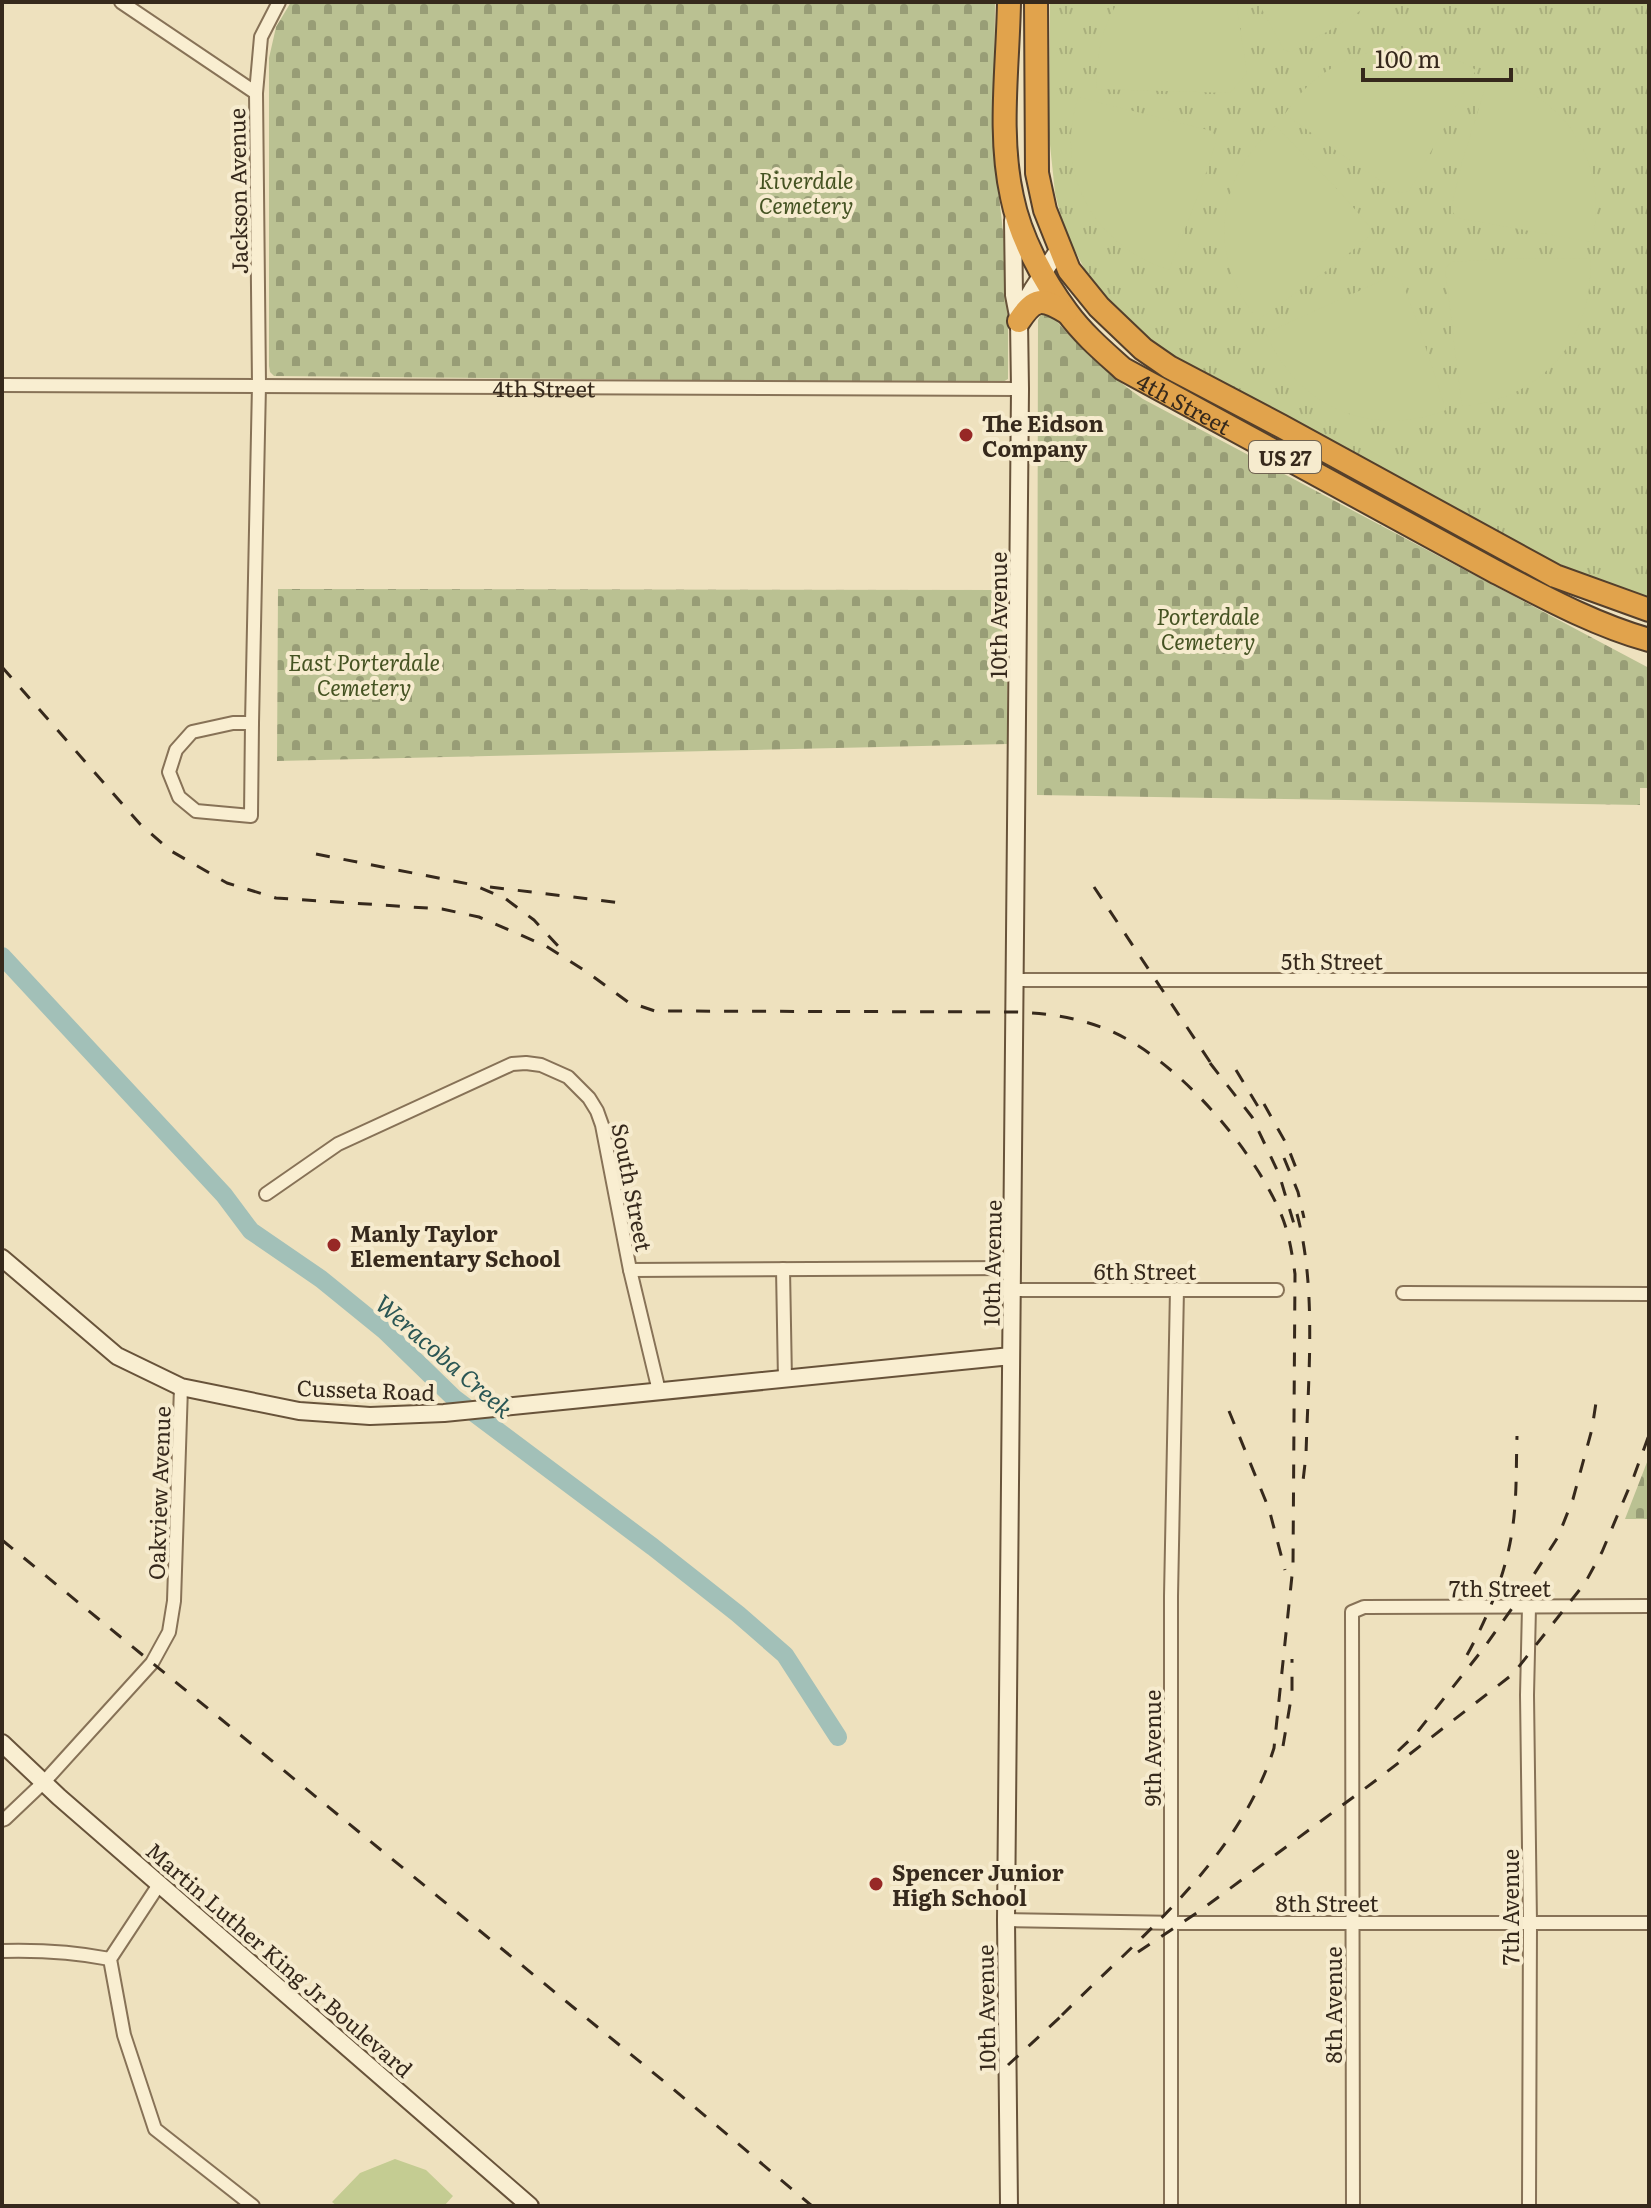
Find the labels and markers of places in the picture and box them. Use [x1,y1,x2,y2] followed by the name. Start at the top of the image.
[982,406,1104,464] place label: The Eidson Company
[957,426,975,444] marker: The Eidson Company
[350,1216,561,1274] place label: Manly Taylor Elementary School
[325,1236,343,1254] marker: Manly Taylor Elementary School
[892,1855,1064,1913] place label: Spencer Junior High School
[867,1875,885,1893] marker: Spencer Junior High School

